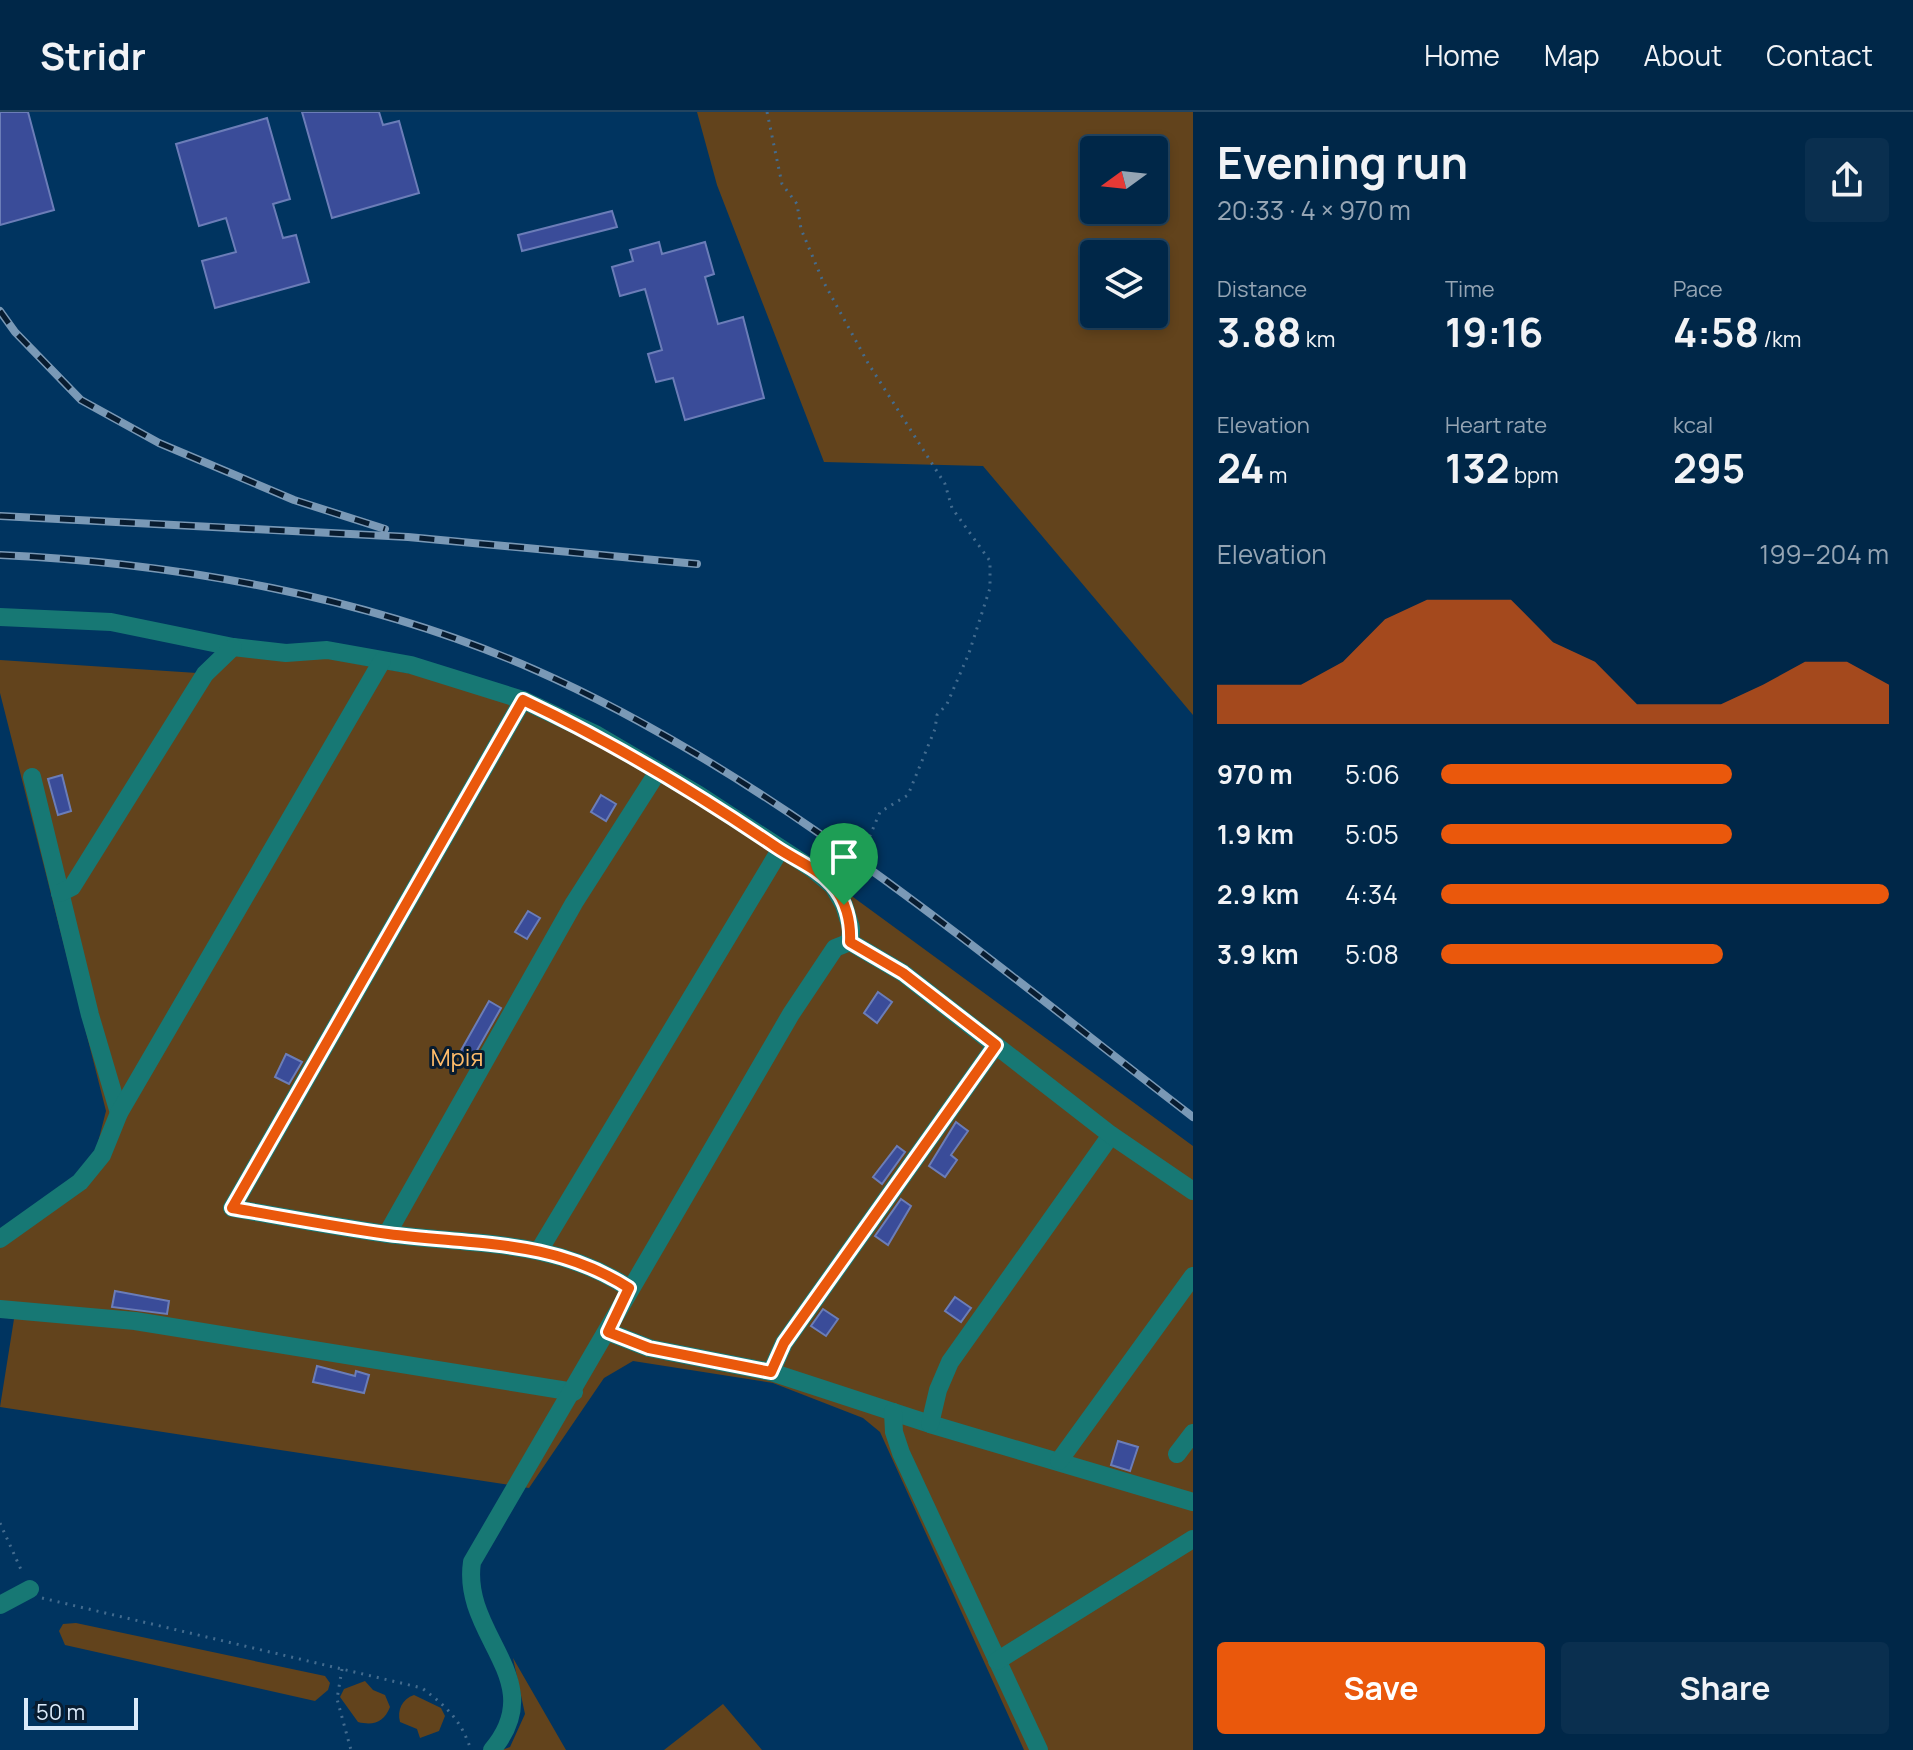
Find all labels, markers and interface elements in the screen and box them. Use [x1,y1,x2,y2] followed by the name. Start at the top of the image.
[40,29,146,81] text: Stridr
[1424,36,1500,74] text: Home
[1544,36,1600,74] text: Map
[1644,36,1722,74] text: About
[1766,36,1873,74] text: Contact
[1217,132,1468,192] text: Evening run
[1080,136,1168,224] north arrow
[1080,136,1168,328] map controls
[1805,138,1889,222] button: share
[1217,192,1411,228] text: 20:33 · 4 × 970 m
[1080,240,1168,328] button: layers
[1217,274,1307,304] text: Distance
[1445,274,1495,304] text: Time
[1673,274,1723,304] text: Pace
[1217,304,1301,359] text: 3.88
[1445,304,1543,359] text: 19:16
[1673,304,1759,359] text: 4:58
[1301,324,1335,354] text: km
[1759,324,1801,354] text: /km
[1217,410,1310,440] text: Elevation
[1445,410,1547,440] text: Heart rate
[1673,410,1713,440] text: kcal
[1217,440,1264,495] text: 24
[1445,440,1510,495] text: 132
[1673,440,1745,495] text: 295
[1264,460,1287,490] text: m
[1510,460,1559,490] text: bpm
[1217,536,1327,572] text: Elevation
[1759,536,1889,572] text: 199–204 m
[1217,756,1293,792] text: 970 m
[1345,756,1400,792] text: 5:06
[1217,816,1294,852] text: 1.9 km
[1345,816,1399,852] text: 5:05
[810,823,878,905] pin
[822,835,866,879] icon: arrive
[1217,876,1299,912] text: 2.9 km
[1345,876,1398,912] text: 4:34
[1217,936,1299,972] text: 3.9 km
[1345,936,1399,972] text: 5:08
[430,1040,484,1073] park label: Мрія
[1217,1642,1545,1734] button: Save
[1561,1642,1889,1734] button: Share
[24,1694,138,1730] scale bar
[36,1697,85,1727] text: 50 m

